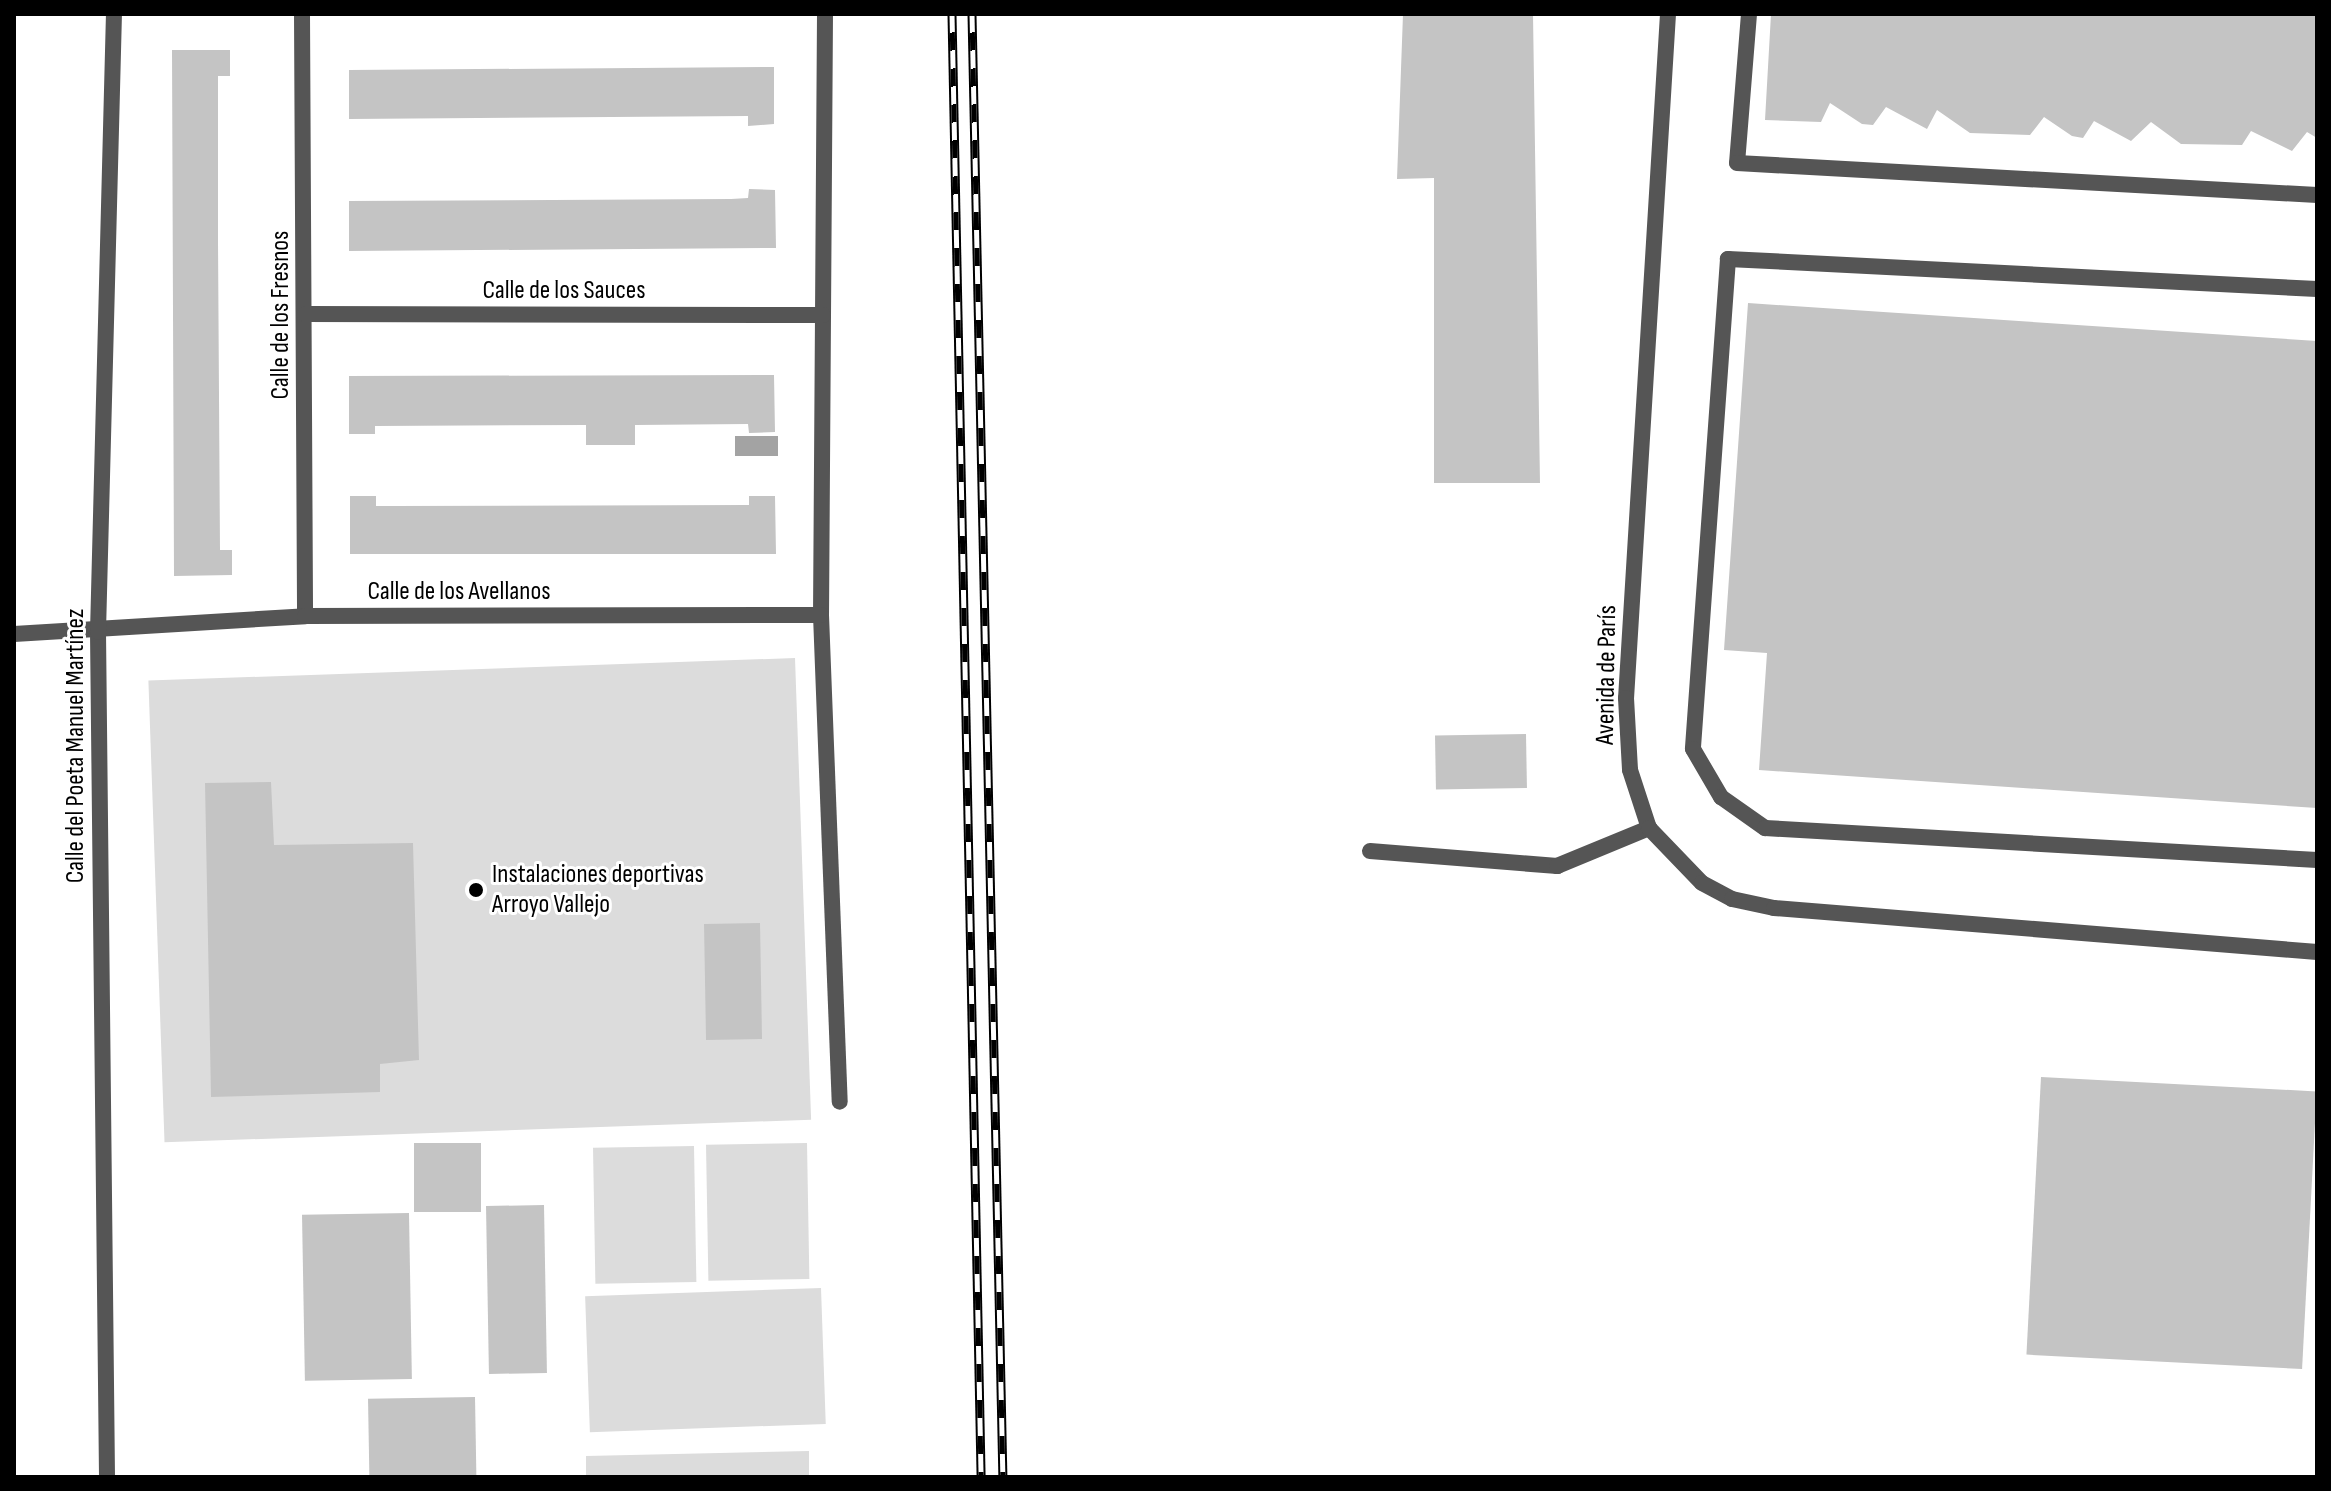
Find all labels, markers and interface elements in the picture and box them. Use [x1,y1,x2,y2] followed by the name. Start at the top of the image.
[265,231,297,399] street label: Calle de los Fresnos
[482,275,646,307] street label: Calle de los Sauces
[367,576,551,608] street label: Calle de los Avellanos
[1590,605,1624,745] street label: Avenida de París
[60,609,92,883] street label: Calle del Poeta Manuel Martínez
[492,859,704,920] place label: Instalaciones deportivas Arroyo Vallejo
[467,881,485,899] marker: Instalaciones deportivas Arroyo Vallejo

